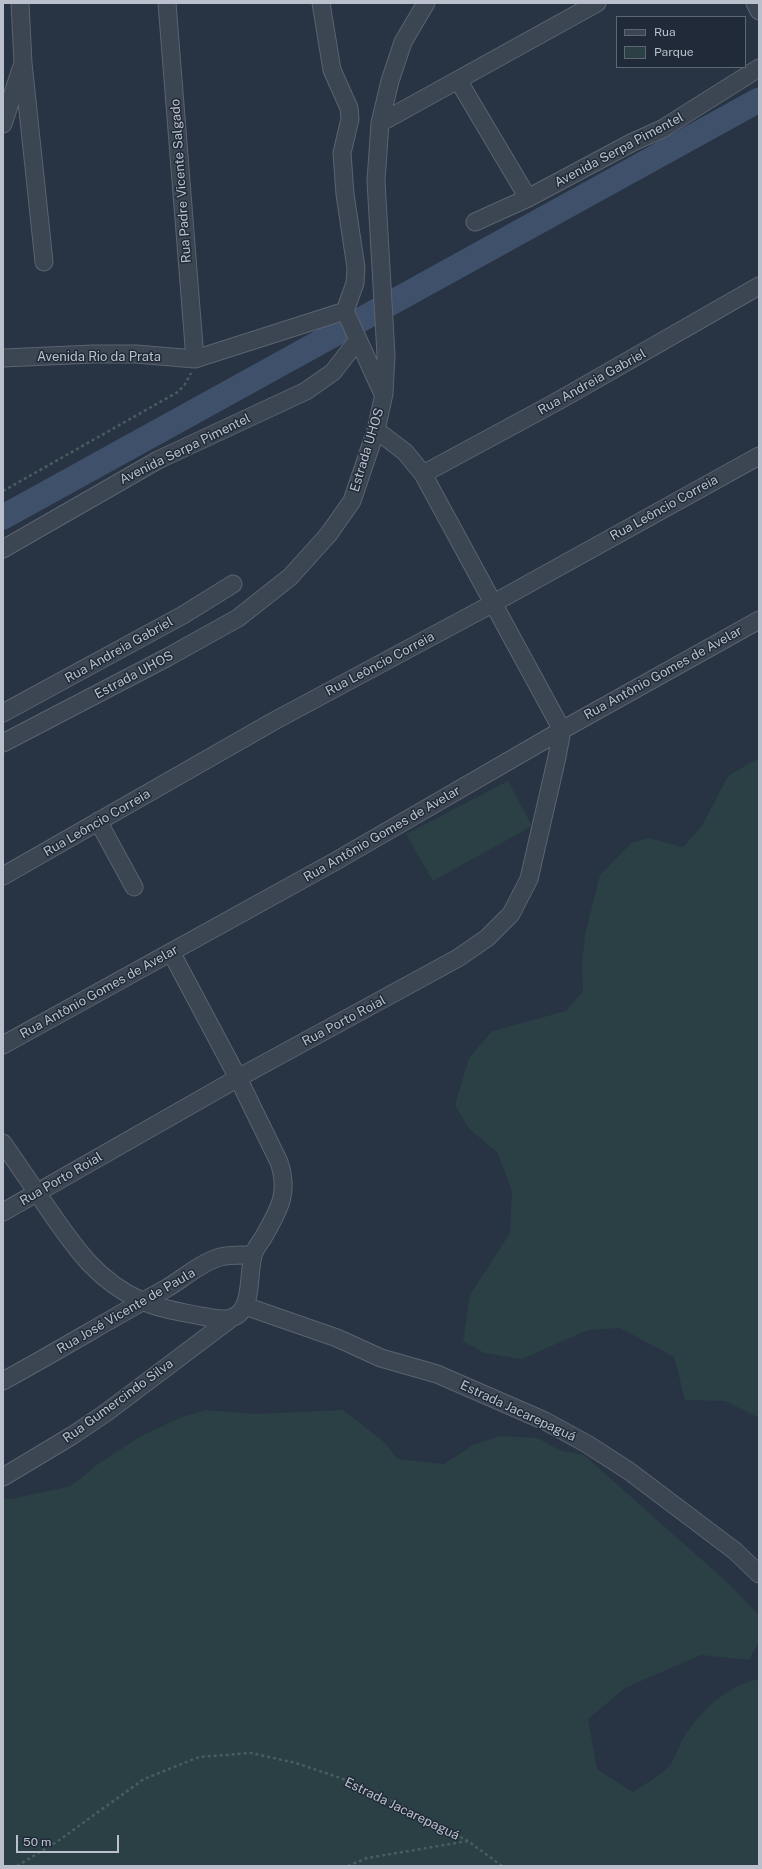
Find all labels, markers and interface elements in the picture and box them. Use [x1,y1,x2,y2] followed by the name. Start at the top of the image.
[616,16,746,68] legend
[654,25,676,39] text: Rua
[654,45,694,59] text: Parque
[167,98,195,264] street label: Rua Padre Vicente Salgado
[552,109,686,191] street label: Avenida Serpa Pimentel
[535,346,649,418] street label: Rua Andreia Gabriel
[37,349,161,365] street label: Avenida Rio da Prata
[347,406,387,494] street label: Estrada UHOS
[117,410,253,488] street label: Avenida Serpa Pimentel
[607,472,721,544] street label: Rua Leôncio Correia
[62,614,176,686] street label: Rua Andreia Gabriel
[581,623,745,723] street label: Rua Antônio Gomes de Avelar
[323,629,437,699] street label: Rua Leôncio Correia
[92,648,176,702] street label: Estrada UHOS
[301,783,463,885] street label: Rua Antônio Gomes de Avelar
[41,786,153,860] street label: Rua Leôncio Correia
[17,942,181,1042] street label: Rua Antônio Gomes de Avelar
[299,992,389,1050] street label: Rua Porto Roial
[17,1149,105,1209] street label: Rua Porto Roial
[54,1265,198,1357] street label: Rua José Vicente de Paula
[60,1356,176,1446] street label: Rua Gumercindo Silva
[458,1377,578,1445] street label: Estrada Jacarepaguá
[342,1774,462,1844] street label: Estrada Jacarepaguá
[18,1827,121,1853] scale bar
[23,1835,51,1849] text: 50 m

